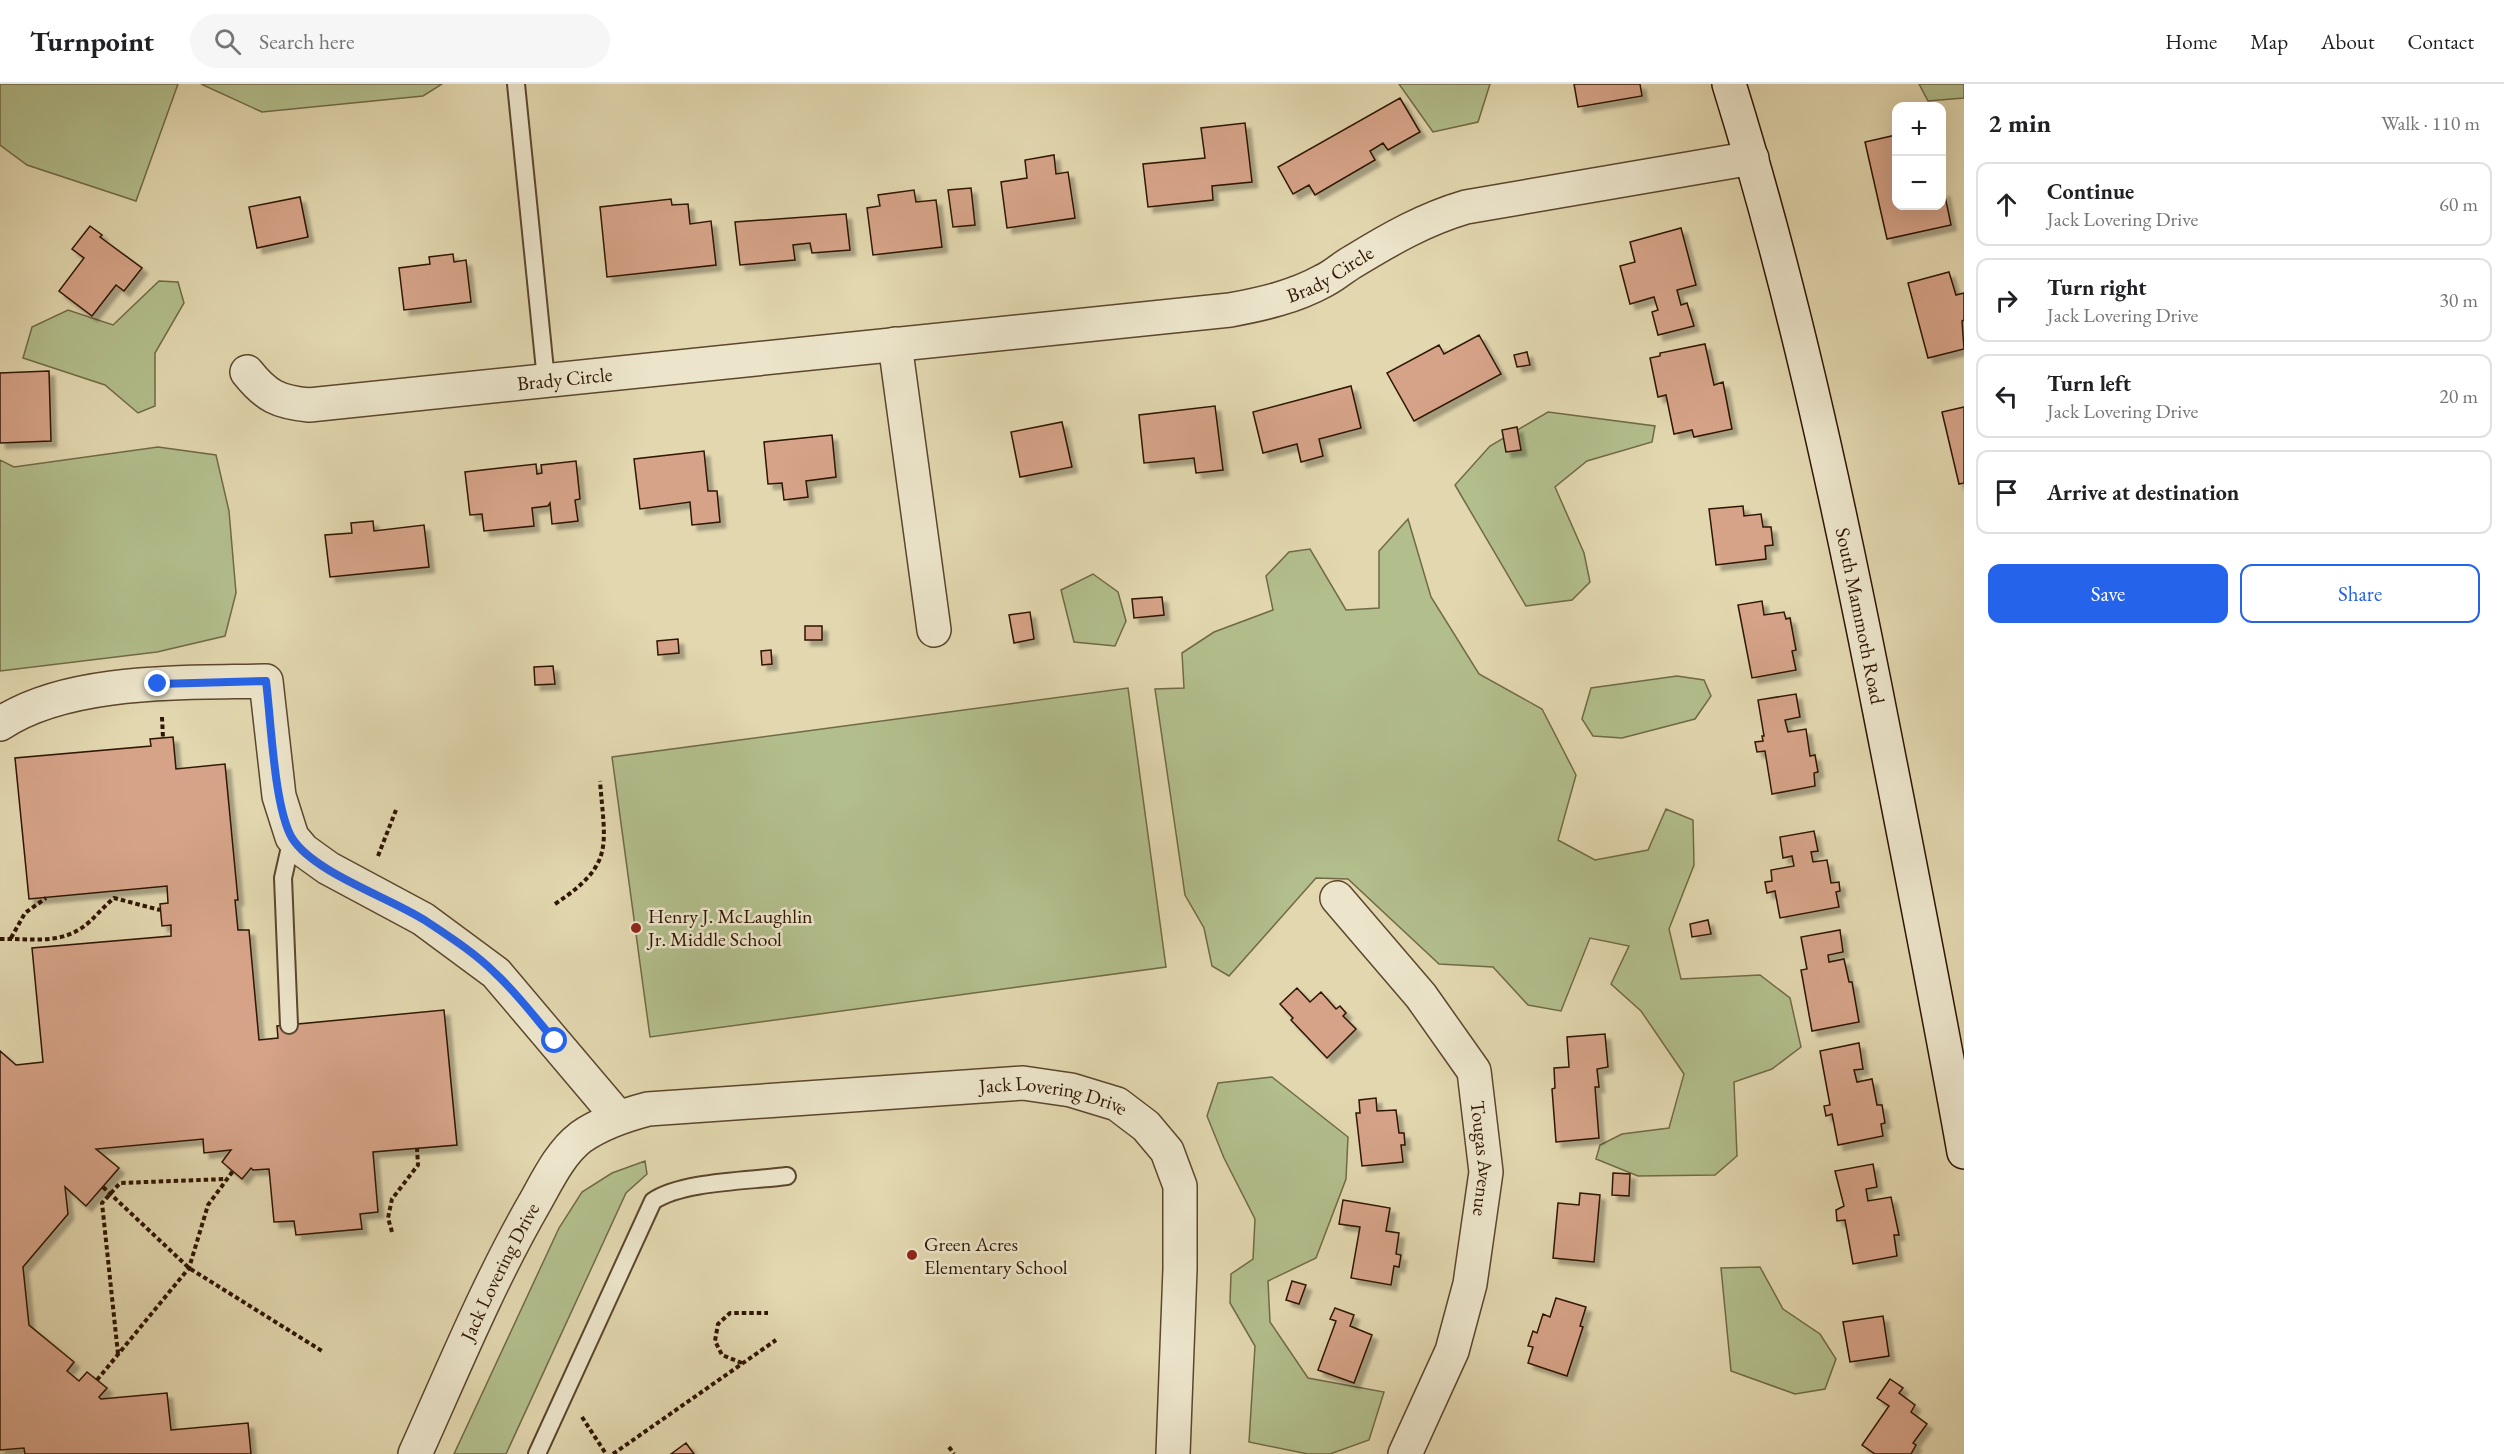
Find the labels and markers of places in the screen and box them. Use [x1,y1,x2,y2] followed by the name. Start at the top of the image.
[646,903,813,952] place label: Henry J. McLaughlin Jr. Middle School
[629,921,643,935] marker: Henry J. McLaughlin Jr. Middle School
[924,1231,1068,1280] place label: Green Acres Elementary School
[905,1248,919,1262] marker: Green Acres Elementary School

